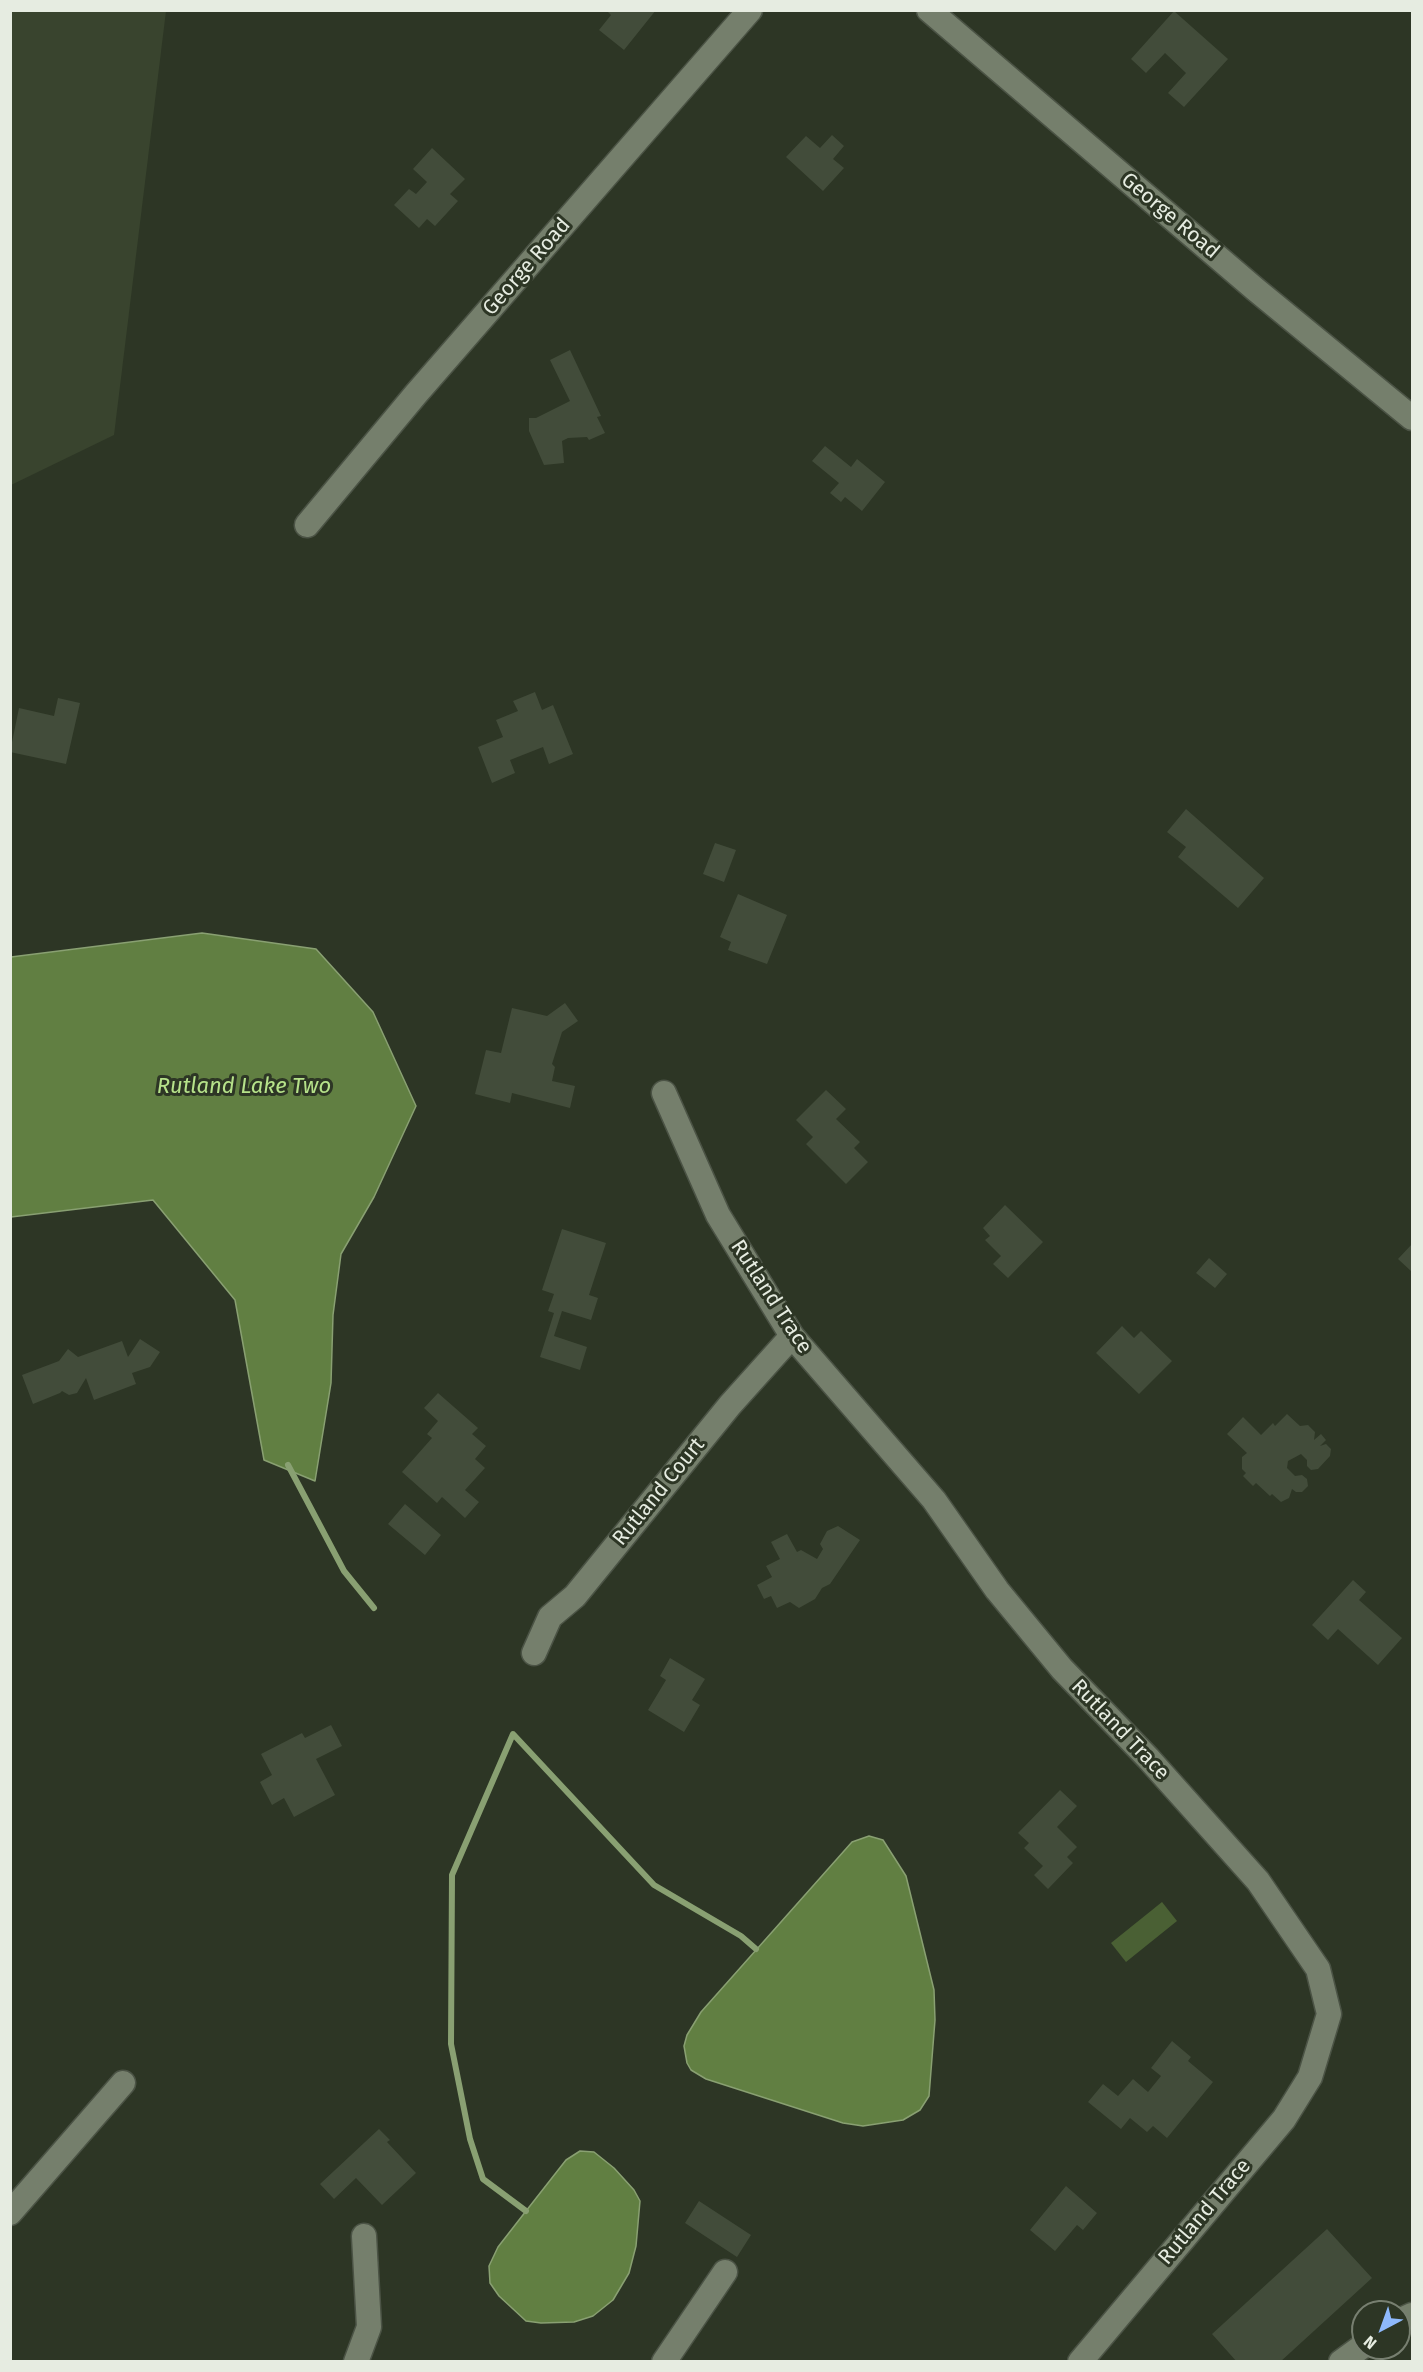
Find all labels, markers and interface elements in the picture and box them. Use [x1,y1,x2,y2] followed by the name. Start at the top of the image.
[1116,168,1224,264] street label: George Road
[478,213,576,321] street label: George Road
[157,1074,331,1100] water label: Rutland Lake Two
[725,1236,817,1358] street label: Rutland Trace
[608,1433,710,1551] street label: Rutland Court
[1066,1674,1174,1786] street label: Rutland Trace
[1153,2154,1257,2270] street label: Rutland Trace
[1351,2300,1411,2360] north arrow
[1360,2332,1380,2353] text: N

